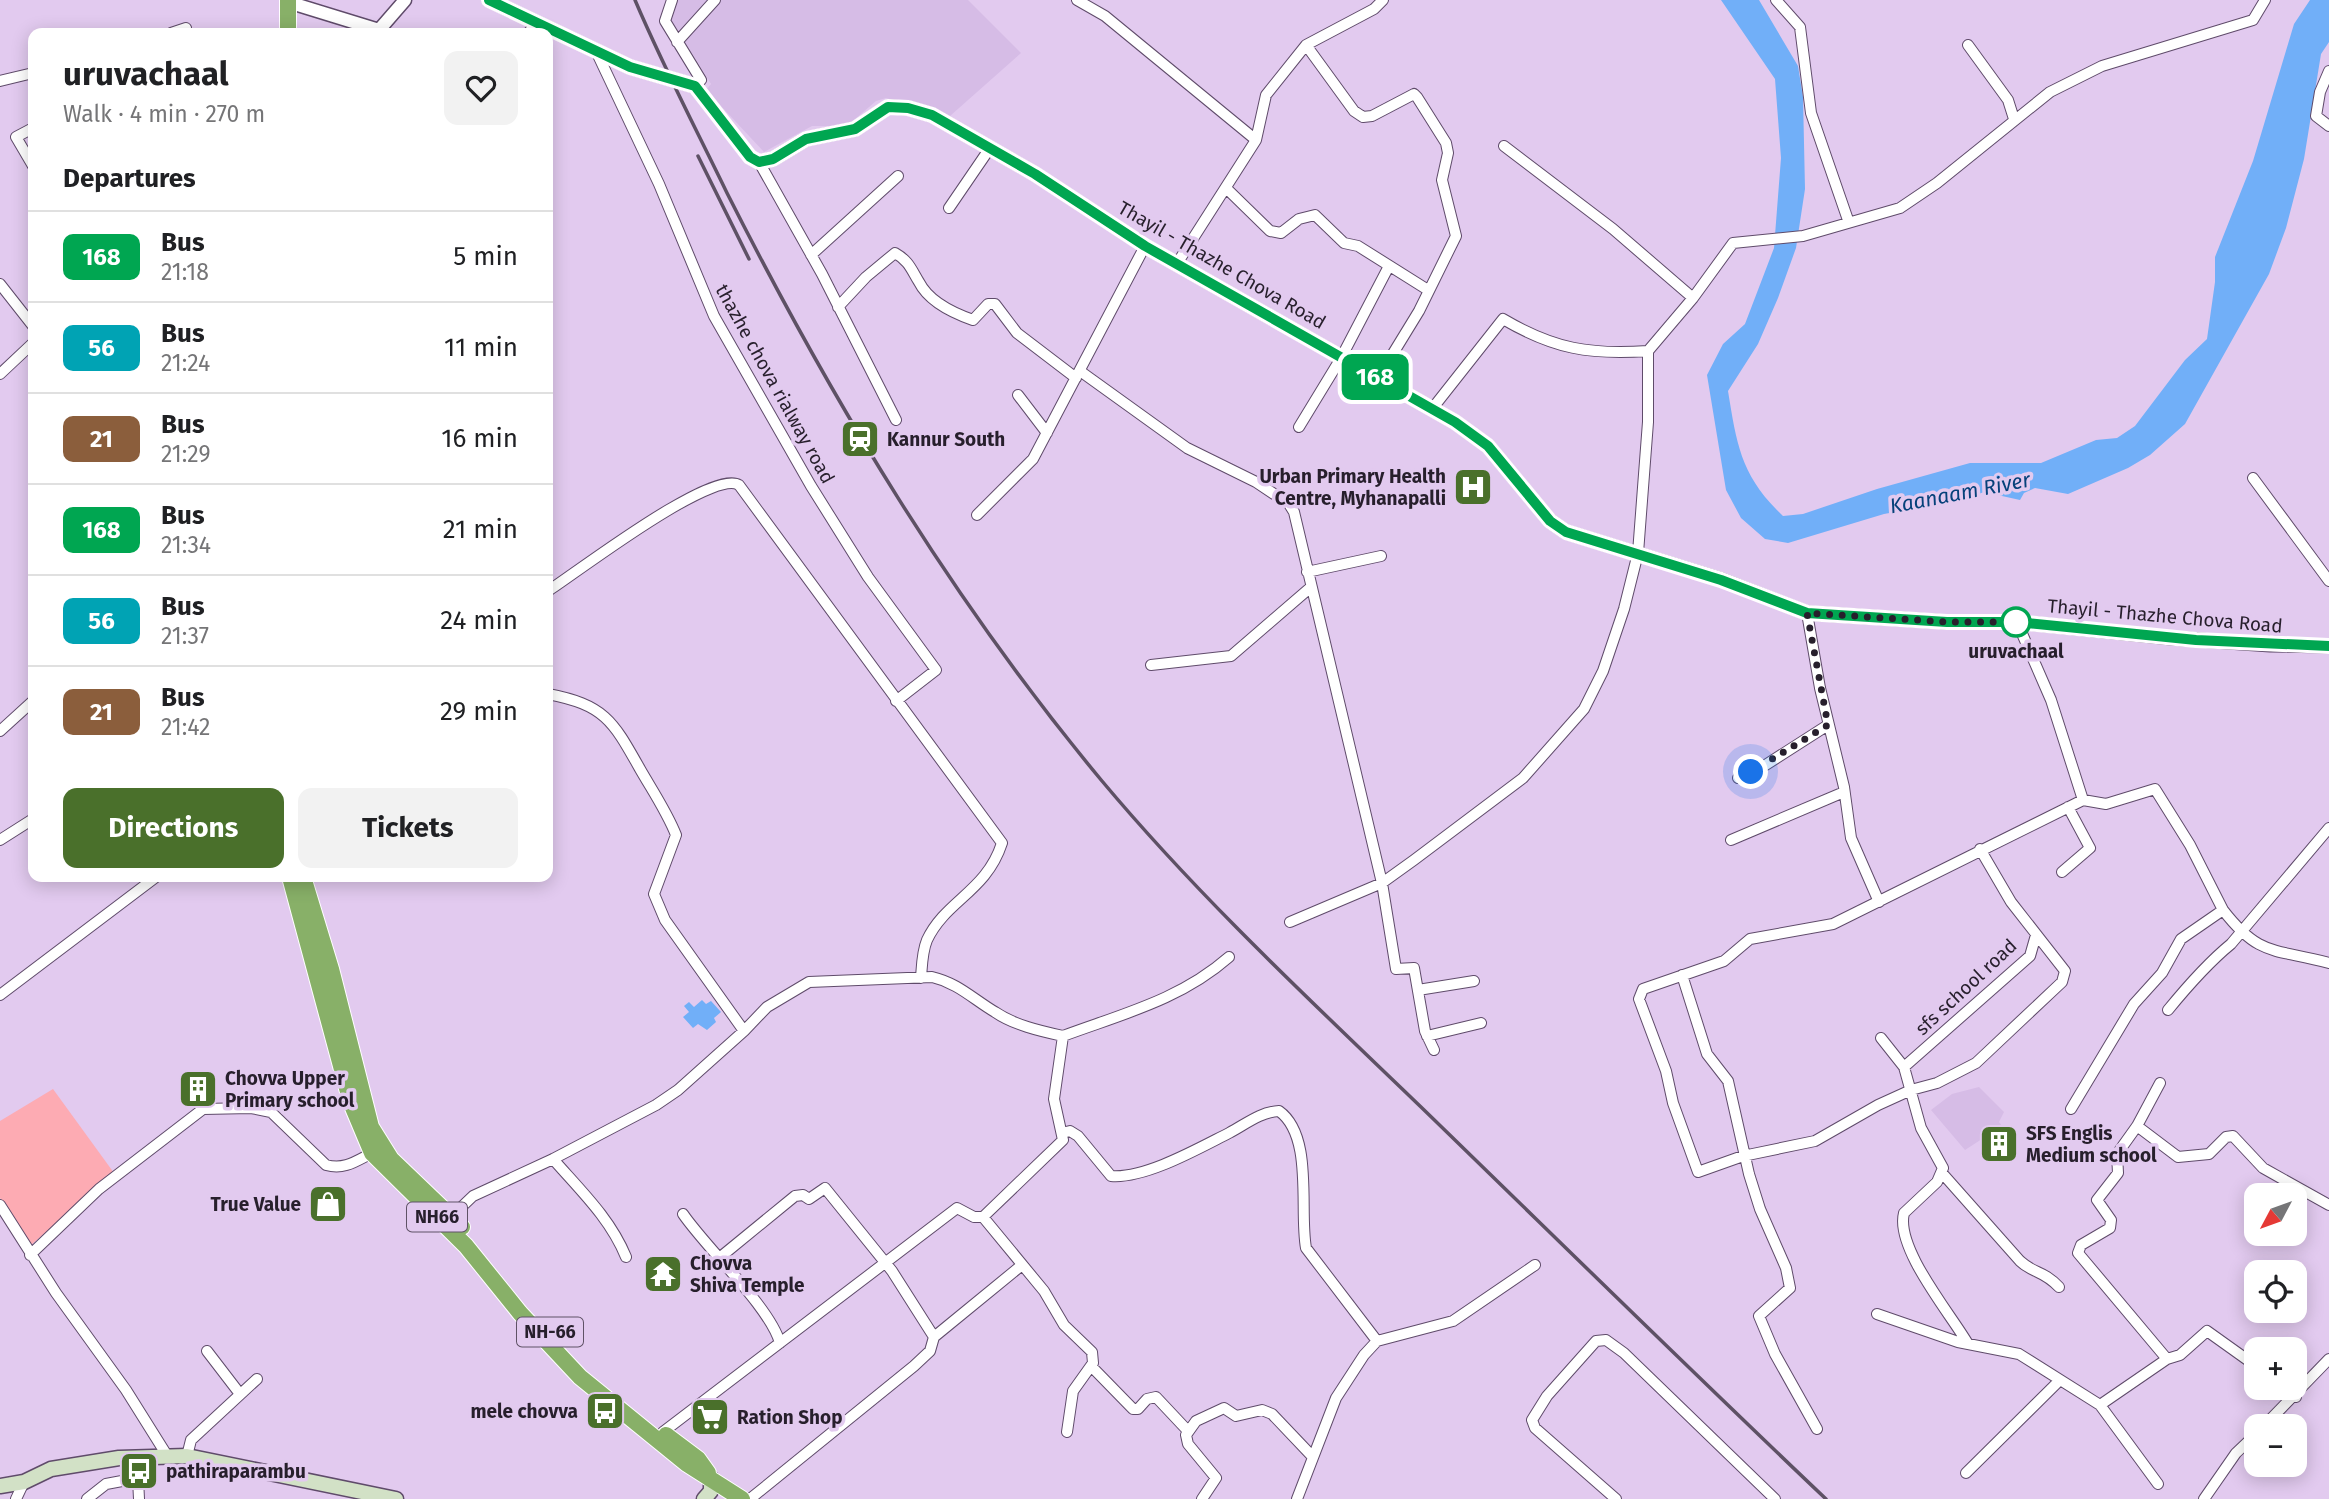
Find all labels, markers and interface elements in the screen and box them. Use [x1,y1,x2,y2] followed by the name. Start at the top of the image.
[444,51,518,125] button: heart
[63,54,229,94] text: uruvachaal
[63,100,265,128] text: Walk · 4 min · 270 m
[63,163,196,194] text: Departures
[1114,196,1330,334] street label: Thayil - Thazhe Chova Road
[161,227,204,258] text: Bus
[453,241,518,272] text: 5 min
[82,243,121,271] text: 168
[161,258,209,286] text: 21:18
[711,280,839,488] street label: thazhe chova rialway road
[161,318,204,349] text: Bus
[444,332,518,363] text: 11 min
[88,334,115,362] text: 56
[161,349,210,377] text: 21:24
[1335,354,1415,400] line badge: 168
[1356,363,1394,391] text: 168
[161,409,204,440] text: Bus
[839,418,881,460] station icon: Kannur South
[441,423,518,454] text: 16 min
[90,425,113,453] text: 21
[887,428,1005,451] place label: Kannur South
[161,440,211,468] text: 21:29
[1259,465,1446,510] place label: Urban Primary Health Centre, Myhanapalli
[1452,466,1494,508] hospital icon: Urban Primary Health Centre, Myhanapalli
[1888,466,2033,519] water label: Kaanaam River
[161,500,204,531] text: Bus
[443,514,518,545] text: 21 min
[82,516,121,544] text: 168
[161,531,211,559] text: 21:34
[161,591,204,622] text: Bus
[2046,594,2284,638] street label: Thayil - Thazhe Chova Road
[440,605,518,636] text: 24 min
[88,607,115,635] text: 56
[2001,607,2031,637] marker: uruvachaal
[161,622,209,650] text: 21:37
[1968,640,2064,663] place label: uruvachaal
[161,682,204,713] text: Bus
[440,696,518,727] text: 29 min
[90,698,113,726] text: 21
[161,713,210,741] text: 21:42
[1733,754,1768,789] your location
[63,788,284,868] button: Directions
[298,788,518,868] button: Tickets
[1911,934,2021,1040] street label: sfs school road
[225,1067,355,1112] place label: Chovva Upper Primary school
[177,1068,219,1110] building icon: Chovva Upper Primary school
[2026,1122,2157,1167] place label: SFS Englis Medium school
[1978,1123,2020,1165] building icon: SFS Englis Medium school
[307,1183,349,1225] shop icon: True Value
[2244,1183,2306,1246] north arrow
[2244,1183,2307,1477] map controls
[211,1193,301,1216] place label: True Value
[407,1202,467,1232] road number: NH66
[690,1252,805,1297] place label: Chovva Shiva Temple
[642,1253,684,1295] temple icon: Chovva Shiva Temple
[2244,1260,2307,1323] button: locate
[517,1317,583,1346] road number: NH-66
[2244,1337,2307,1400] button: +
[584,1390,626,1432] bus stop icon: mele chovva
[689,1396,731,1438] supermarket icon: Ration Shop
[470,1400,578,1423] place label: mele chovva
[737,1406,842,1429] place label: Ration Shop
[2244,1414,2307,1477] button: −
[118,1450,160,1492] bus stop icon: pathiraparambu
[166,1460,306,1483] place label: pathiraparambu

